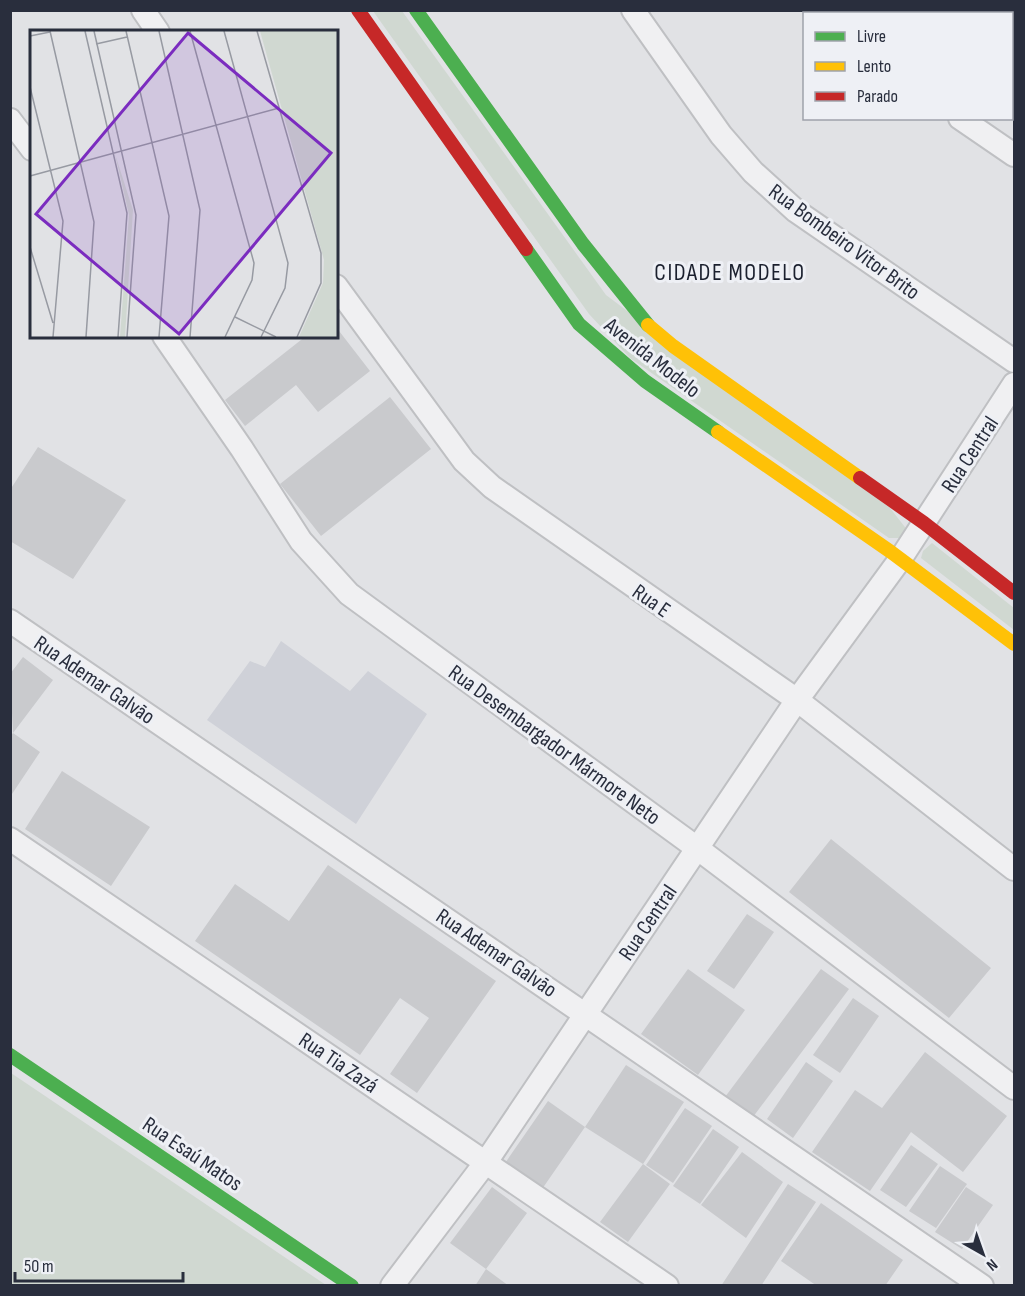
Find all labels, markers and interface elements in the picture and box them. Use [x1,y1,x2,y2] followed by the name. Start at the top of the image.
[803,12,1013,120] legend
[857,26,886,47] text: Livre
[30,30,338,338] inset map
[857,56,891,77] text: Lento
[857,86,898,107] text: Parado
[763,178,925,306] street label: Rua Bombeiro Vitor Brito
[654,258,806,287] district label: CIDADE MODELO
[598,312,705,404] street label: Avenida Modelo
[936,412,1005,498] street label: Rua Central
[627,579,675,624] street label: Rua E
[29,630,160,731] street label: Rua Ademar Galvão
[443,659,665,831] street label: Rua Desembargador Mármore Neto
[613,880,683,966] street label: Rua Central
[431,903,562,1004] street label: Rua Ademar Galvão
[293,1027,383,1100] street label: Rua Tia Zazá
[137,1111,247,1197] street label: Rua Esaú Matos
[953,1224,1013,1284] north arrow
[15,1245,183,1283] scale bar
[982,1254,1001,1274] text: N
[24,1256,54,1277] text: 50 m

